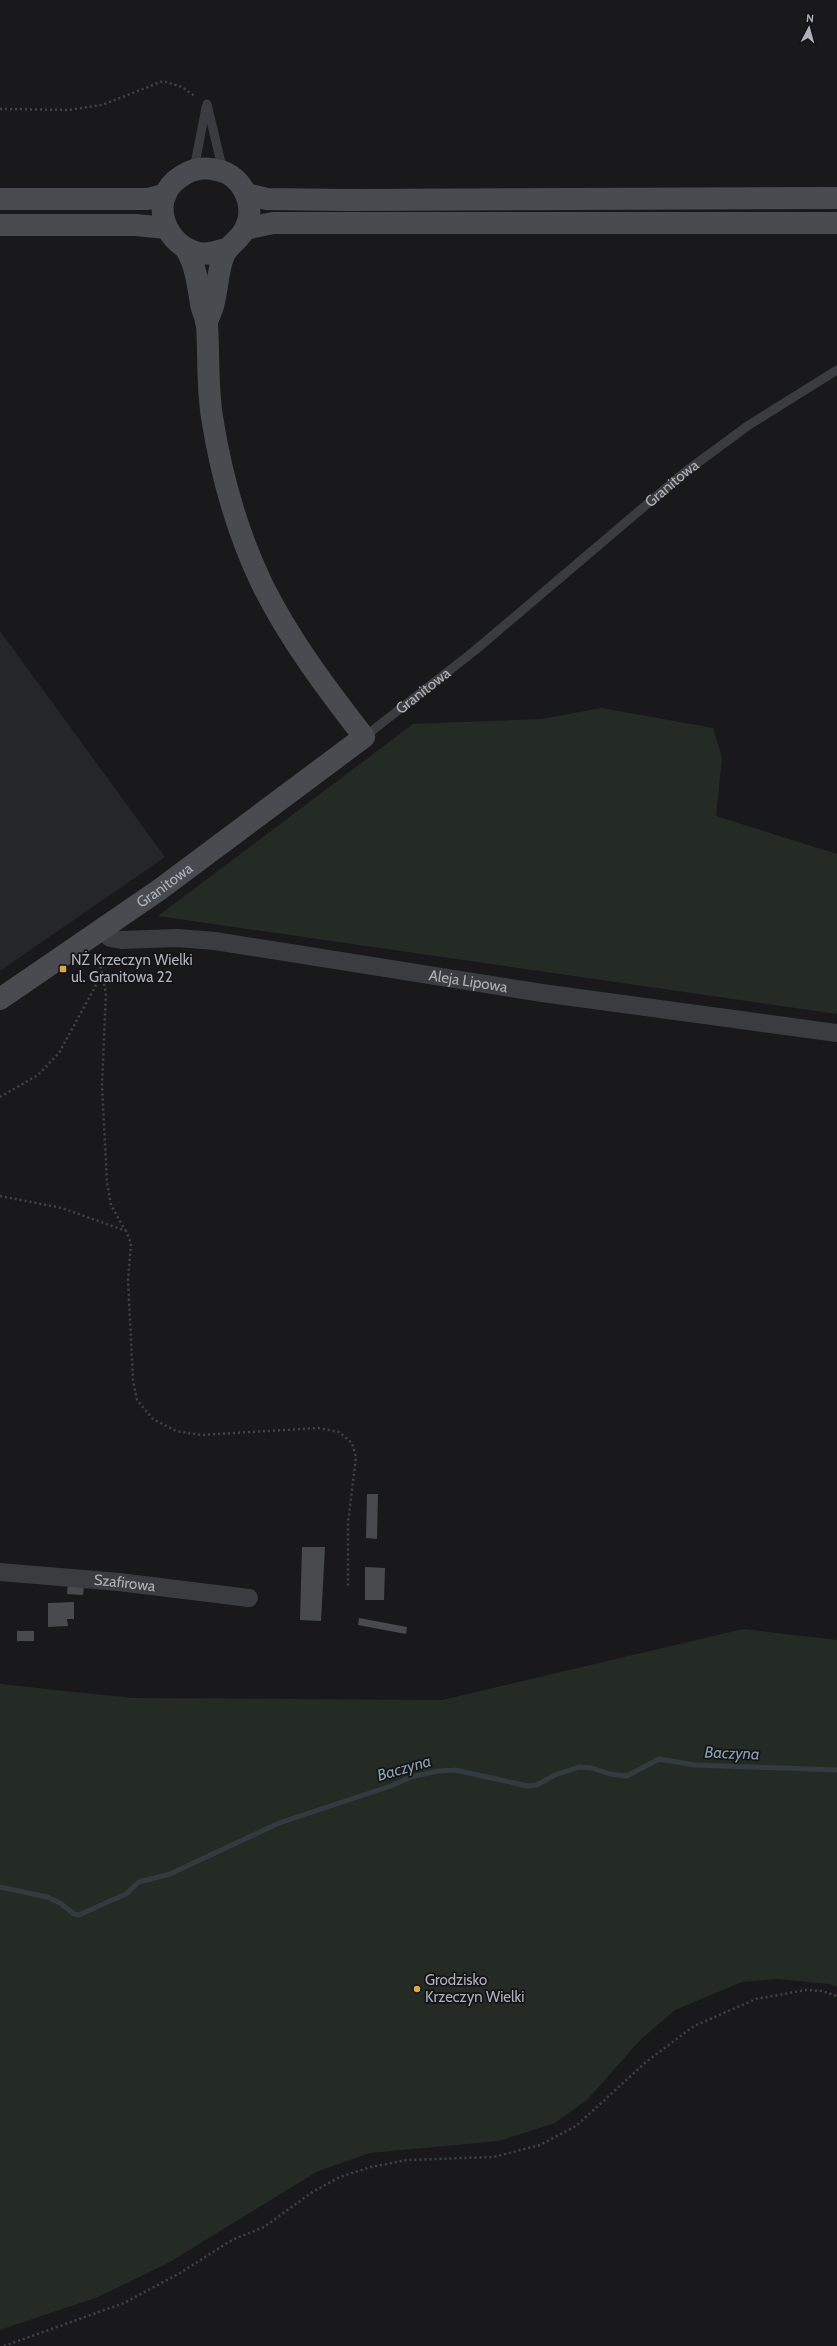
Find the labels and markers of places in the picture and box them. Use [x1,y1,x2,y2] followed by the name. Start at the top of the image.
[71,950,193,986] place label: NŻ Krzeczyn Wielki ul. Granitowa 22
[58,964,68,974] marker: NŻ Krzeczyn Wielki ul. Granitowa 22
[425,1971,524,2006] place label: Grodzisko Krzeczyn Wielki
[412,1984,422,1994] marker: Grodzisko Krzeczyn Wielki

